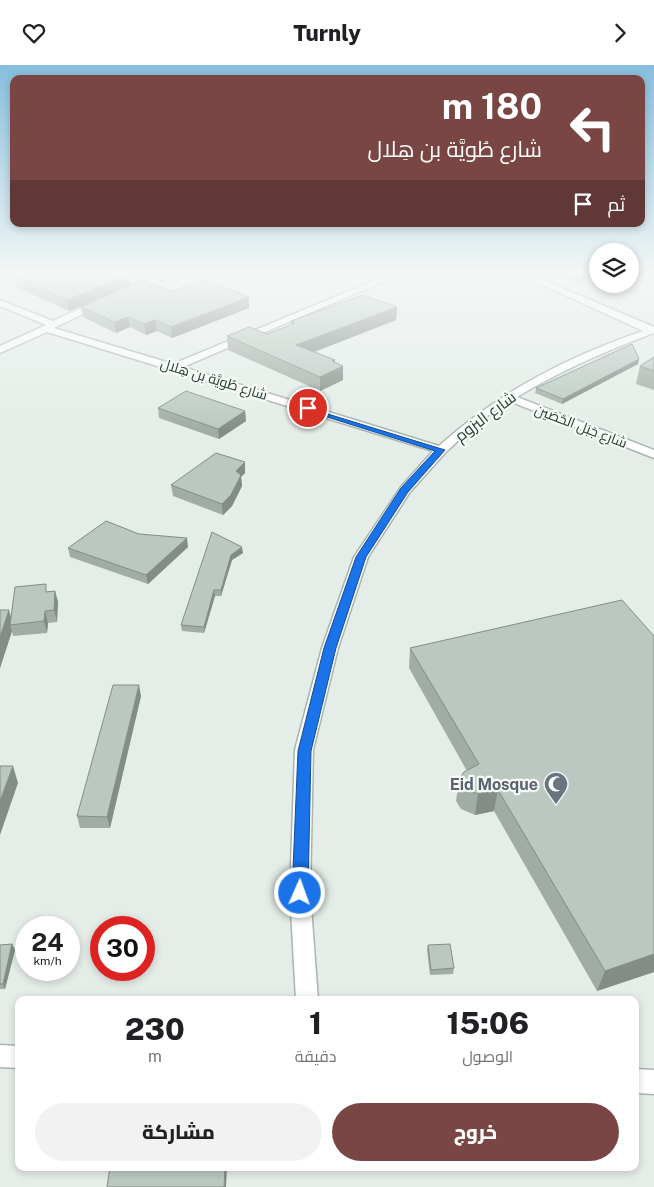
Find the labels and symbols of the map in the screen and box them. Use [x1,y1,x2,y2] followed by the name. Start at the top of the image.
[158,355,269,404] street label: شارع طُويَّة بن هِلال
[287,387,329,429] pin
[451,387,521,447] street label: شارع البزوم
[532,401,629,452] street label: شارع جَبَل الحُصَين
[543,771,569,805] mosque icon: Eid Mosque
[450,775,538,794] place label: Eid Mosque
[273,866,325,918] position arrow
[90,916,155,981] speed limit sign: 30

